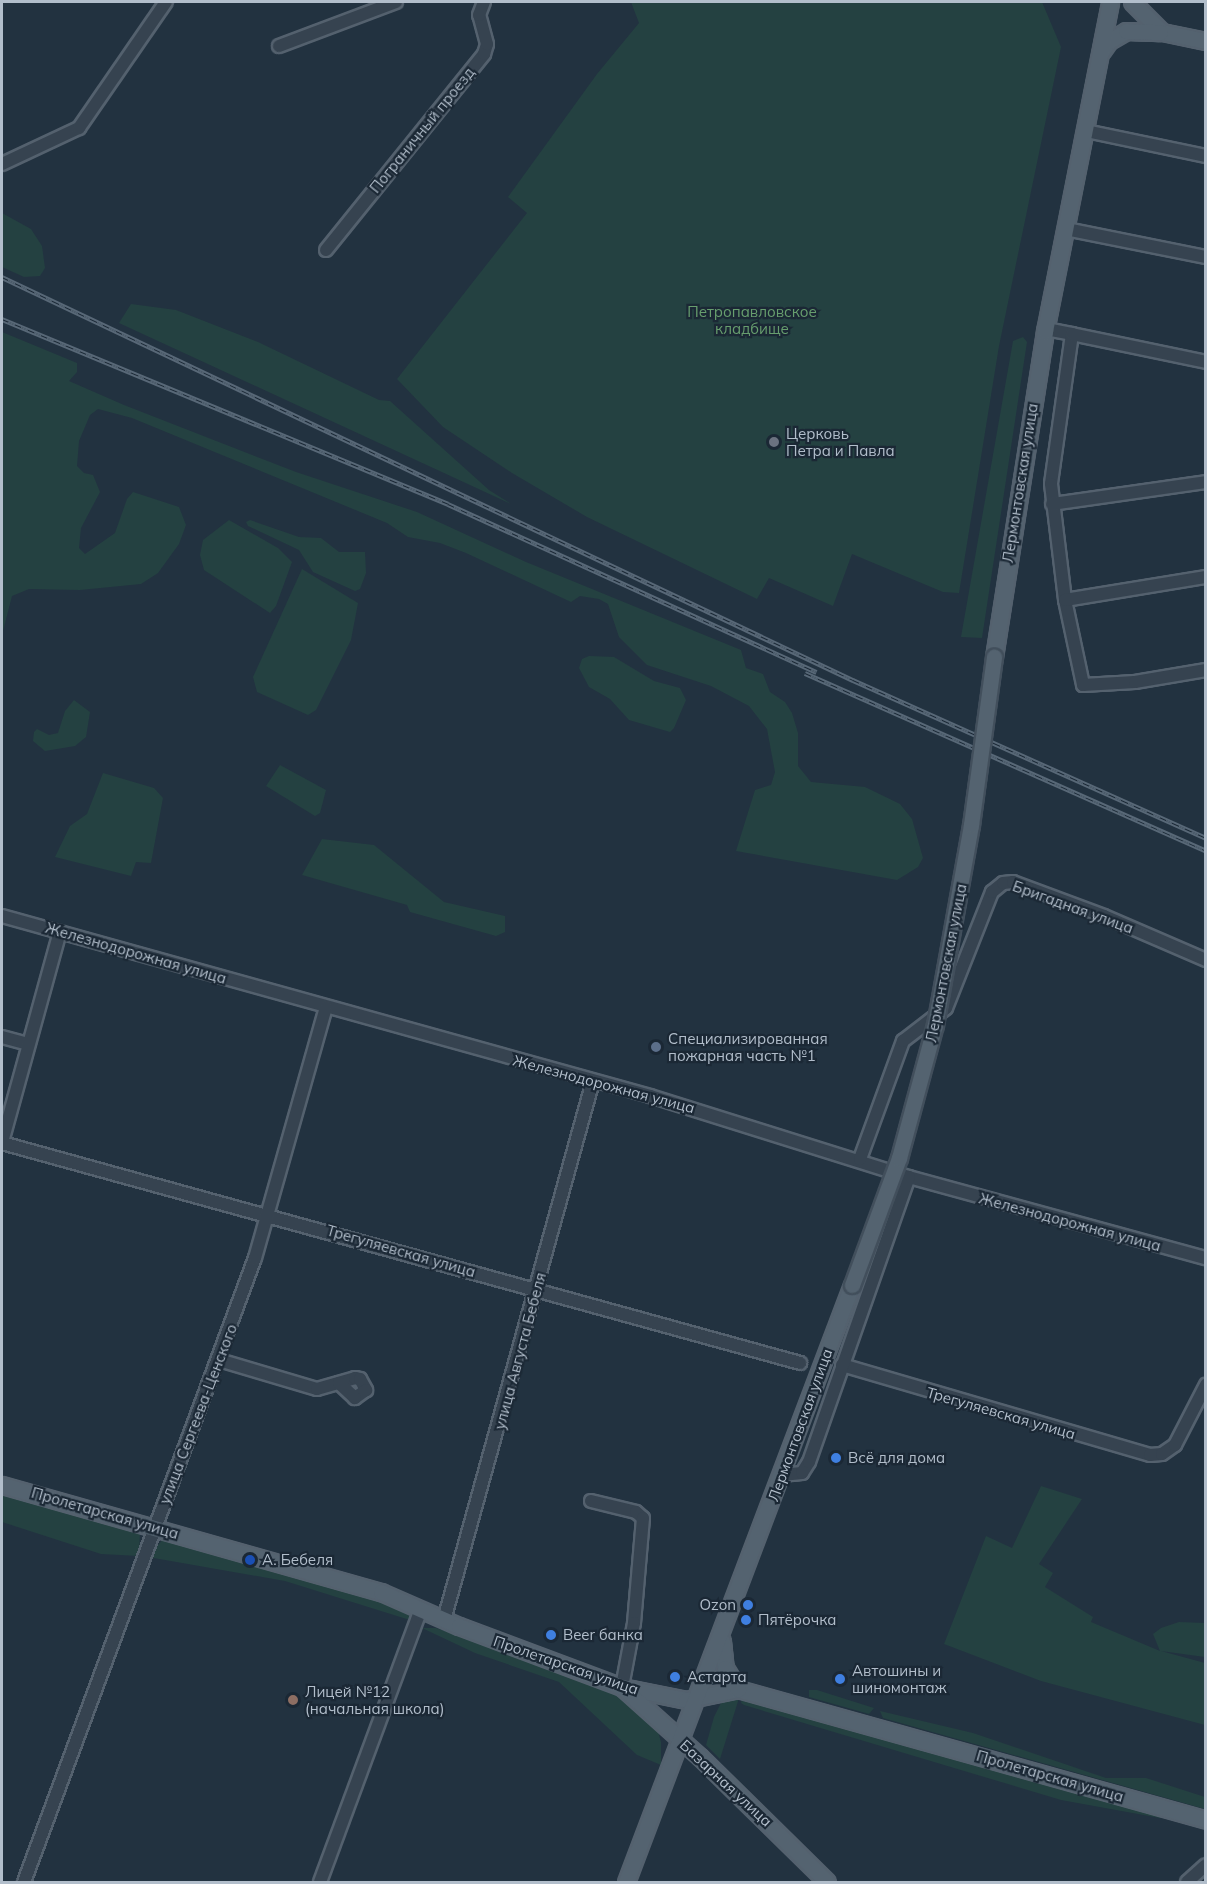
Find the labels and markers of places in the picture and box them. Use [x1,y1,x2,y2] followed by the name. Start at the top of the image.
[786,424,895,459] place label: Церковь Петра и Павла
[767,435,781,449] marker: Церковь Петра и Павла
[668,1029,828,1064] place label: Специализированная пожарная часть №1
[649,1040,663,1054] marker: Специализированная пожарная часть №1
[848,1449,945,1467] place label: Всё для дома
[829,1451,843,1465] marker: Всё для дома
[262,1551,333,1569] place label: А. Бебеля
[243,1553,257,1567] marker: А. Бебеля
[699,1596,736,1614] place label: Ozon
[741,1598,755,1612] marker: Ozon
[758,1611,836,1629] place label: Пятёрочка
[739,1613,753,1627] marker: Пятёрочка
[563,1626,643,1644] place label: Beer банка
[544,1628,558,1642] marker: Beer банка
[852,1661,947,1696] place label: Автошины и шиномонтаж
[687,1668,747,1686] place label: Астарта
[668,1670,682,1684] marker: Астарта
[833,1672,847,1686] marker: Автошины и шиномонтаж
[305,1682,444,1717] place label: Лицей №12 (начальная школа)
[286,1693,300,1707] marker: Лицей №12 (начальная школа)

